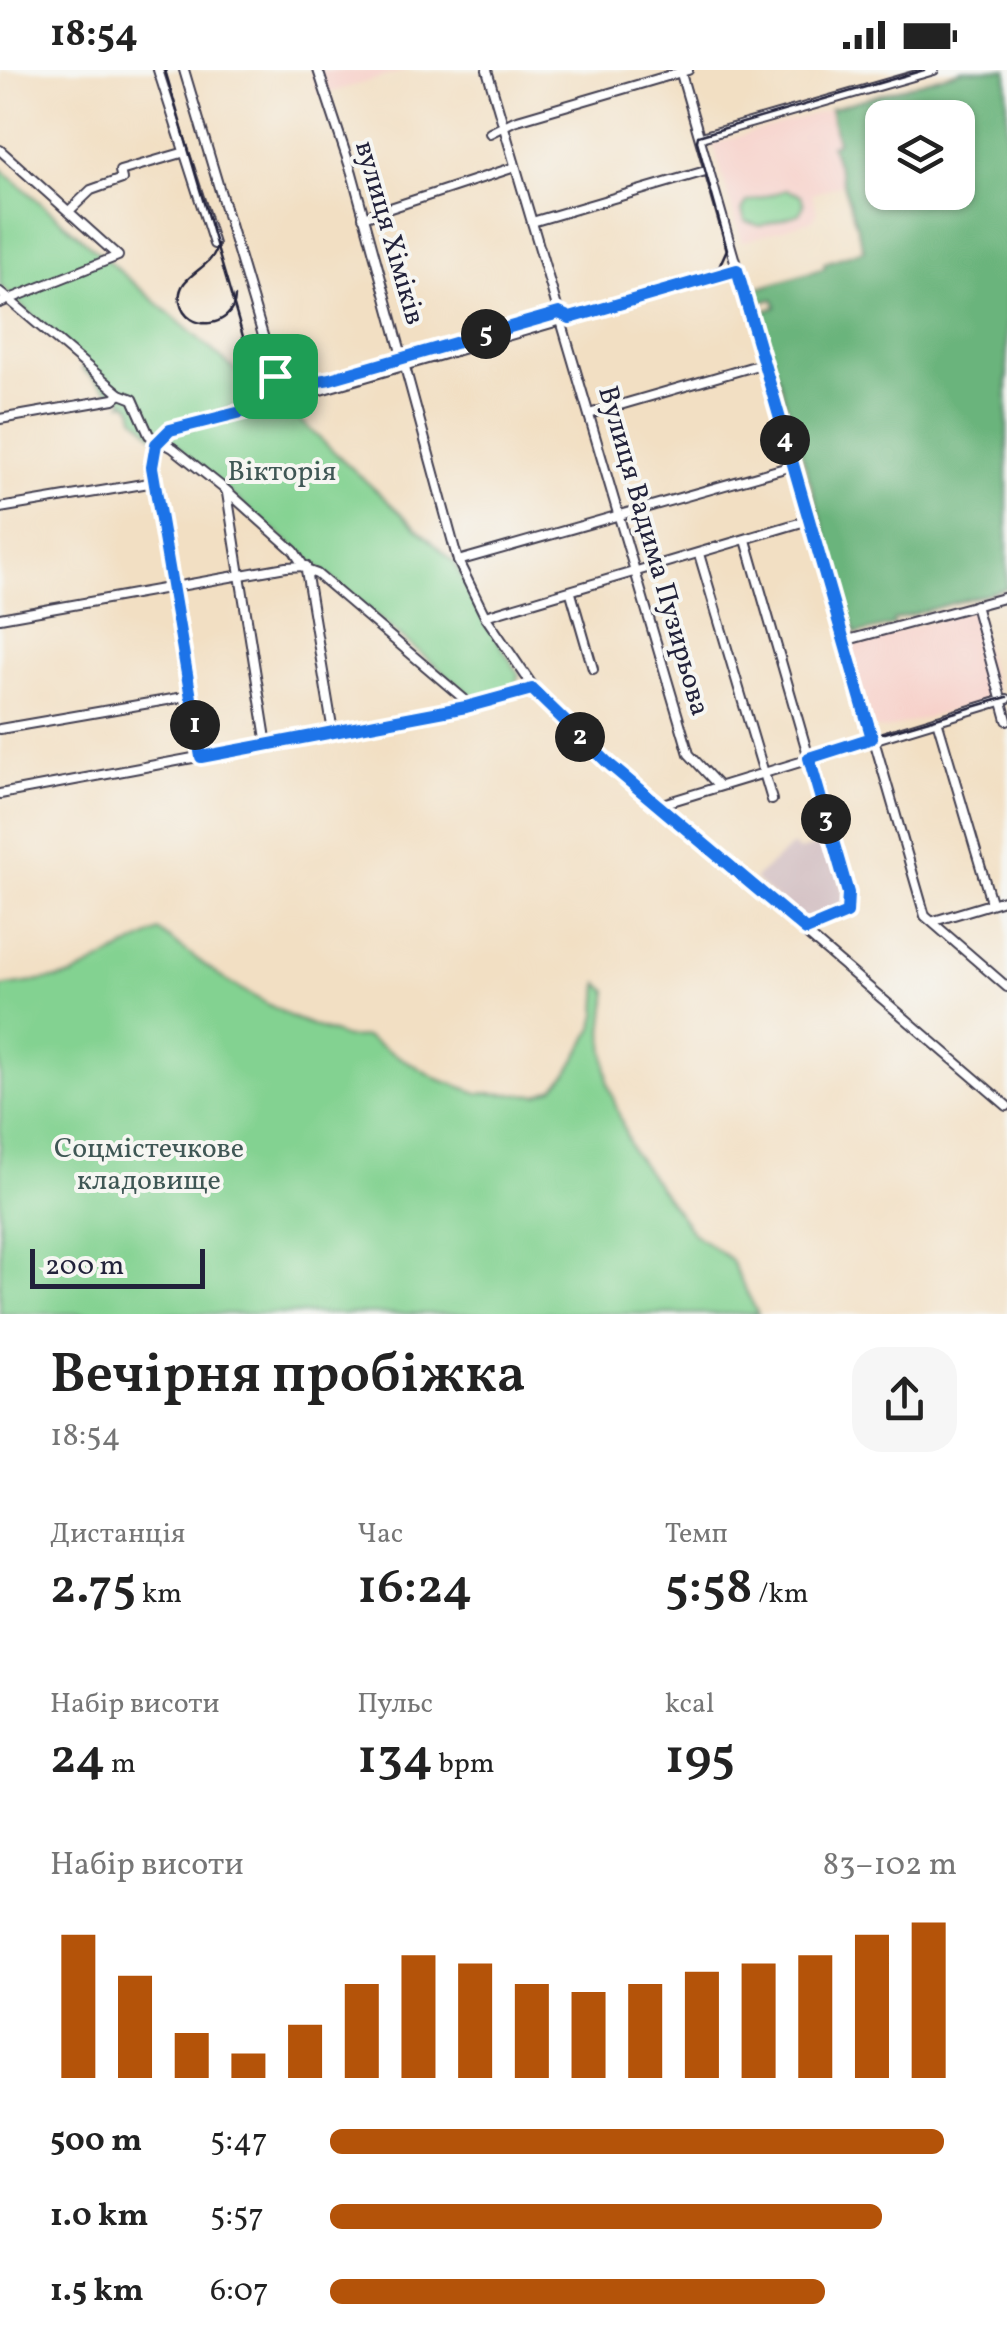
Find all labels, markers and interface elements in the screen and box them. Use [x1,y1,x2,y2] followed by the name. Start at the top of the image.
[50,9,138,62] text: 18:54
[865,100,975,210] map controls
[865,100,975,210] button: layers
[344,137,434,329] street label: вулиця Хіміків
[461,309,511,359] pin: 5
[479,314,493,353] text: 5
[233,334,318,419] pin
[248,349,303,404] icon: arrive
[587,381,719,721] street label: Вулиця Вадима Пузирьова
[760,415,810,465] pin: 4
[777,420,793,459] text: 4
[228,453,336,492] park label: Вікторія
[170,700,220,750] pin: 1
[189,705,201,744] text: 1
[555,712,605,762] pin: 2
[573,717,587,756] text: 2
[801,794,851,844] pin: 3
[819,799,833,838] text: 3
[54,1130,244,1201] park label: Соцмістечкове кладовище
[30,1244,205,1288] scale bar
[45,1247,124,1286] text: 200 m
[50,1339,526,1415] text: Вечірня пробіжка
[852,1347,957,1452] button: share
[50,1415,121,1459] text: 18:54
[50,1515,185,1554] text: Дистанція
[357,1515,403,1554] text: Час
[665,1515,728,1554] text: Темп
[50,1554,136,1624] text: 2.75
[357,1554,472,1624] text: 16:24
[665,1554,753,1624] text: 5:58
[136,1575,182,1614] text: km
[753,1575,808,1614] text: /km
[50,1685,220,1724] text: Набір висоти
[357,1685,433,1724] text: Пульс
[665,1685,714,1724] text: kcal
[50,1724,105,1794] text: 24
[357,1724,433,1794] text: 134
[665,1724,735,1794] text: 195
[105,1745,136,1784] text: m
[433,1745,495,1784] text: bpm
[50,1844,244,1888] text: Набір висоти
[823,1844,957,1888] text: 83–102 m
[50,2120,142,2164] text: 500 m
[210,2120,268,2164] text: 5:47
[50,2195,148,2239] text: 1.0 km
[210,2195,264,2239] text: 5:57
[50,2270,144,2314] text: 1.5 km
[210,2270,269,2314] text: 6:07

